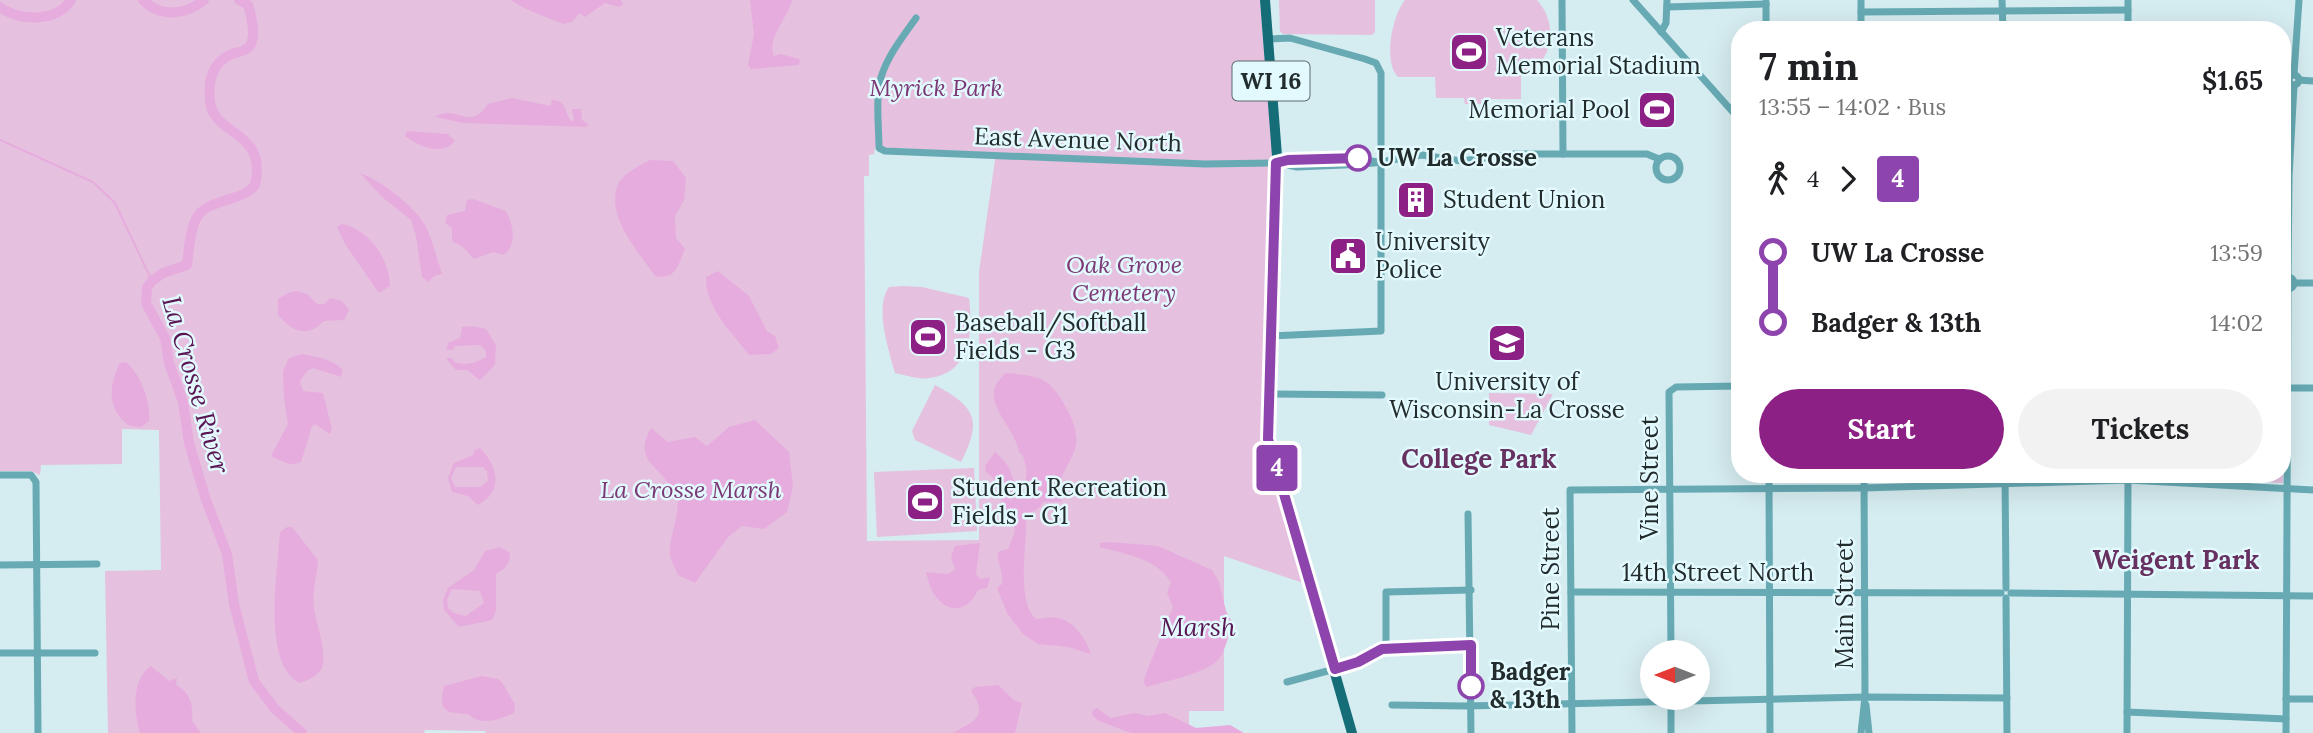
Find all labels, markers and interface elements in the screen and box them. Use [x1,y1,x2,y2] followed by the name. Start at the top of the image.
[1495,22,1701,81] place label: Veterans Memorial Stadium
[1448,31,1490,73] sports icon: Veterans Memorial Stadium
[1759,42,1858,90] text: 7 min
[1232,61,1310,100] road number: WI 16
[2202,64,2263,97] text: $1.65
[869,72,1003,103] park label: Myrick Park
[1636,89,1678,131] sports icon: Memorial Pool
[1759,92,1946,121] text: 13:55 – 14:02 · Bus
[1468,94,1630,125] place label: Memorial Pool
[973,120,1183,159] street label: East Avenue North
[1377,142,1537,173] place label: UW La Crosse
[1345,145,1371,171] marker: UW La Crosse
[1759,160,1797,198] icon: walk
[1829,160,1867,198] icon: forward
[1891,163,1905,194] text: 4
[1807,164,1819,193] text: 4
[1395,179,1437,221] building icon: Student Union
[1443,184,1605,215] place label: Student Union
[1375,226,1490,285] place label: University Police
[1327,235,1369,277] public building icon: University Police
[1811,236,1984,269] text: UW La Crosse
[2210,238,2263,267] text: 13:59
[1066,249,1182,308] park label: Oak Grove Cemetery
[155,292,238,478] water label: La Crosse River
[1811,306,1981,339] text: Badger & 13th
[955,307,1147,366] place label: Baseball/Softball Fields - G3
[2210,308,2263,337] text: 14:02
[907,316,949,358] sports icon: Baseball/Softball Fields - G3
[1486,322,1528,364] school or university icon: University of Wisconsin-La Crosse
[1389,366,1625,425] place label: University of Wisconsin-La Crosse
[1759,389,2004,469] button: Start
[2018,389,2263,469] button: Tickets
[1634,415,1665,541] street label: Vine Street
[1401,442,1557,475] district label: College Park
[1254,445,1300,491] line badge: 4
[1270,452,1284,483] text: 4
[952,472,1167,531] place label: Student Recreation Fields - G1
[600,474,782,505] park label: La Crosse Marsh
[904,481,946,523] sports icon: Student Recreation Fields - G1
[1535,507,1566,631] street label: Pine Street
[1829,538,1860,669] street label: Main Street
[2092,543,2260,576] district label: Weigent Park
[1622,557,1814,588] street label: 14th Street North
[1160,610,1236,643] water label: Marsh
[1640,640,1710,710] north arrow
[1640,640,1710,710] map controls
[1490,656,1571,715] place label: Badger & 13th
[1458,673,1484,699] marker: Badger & 13th

